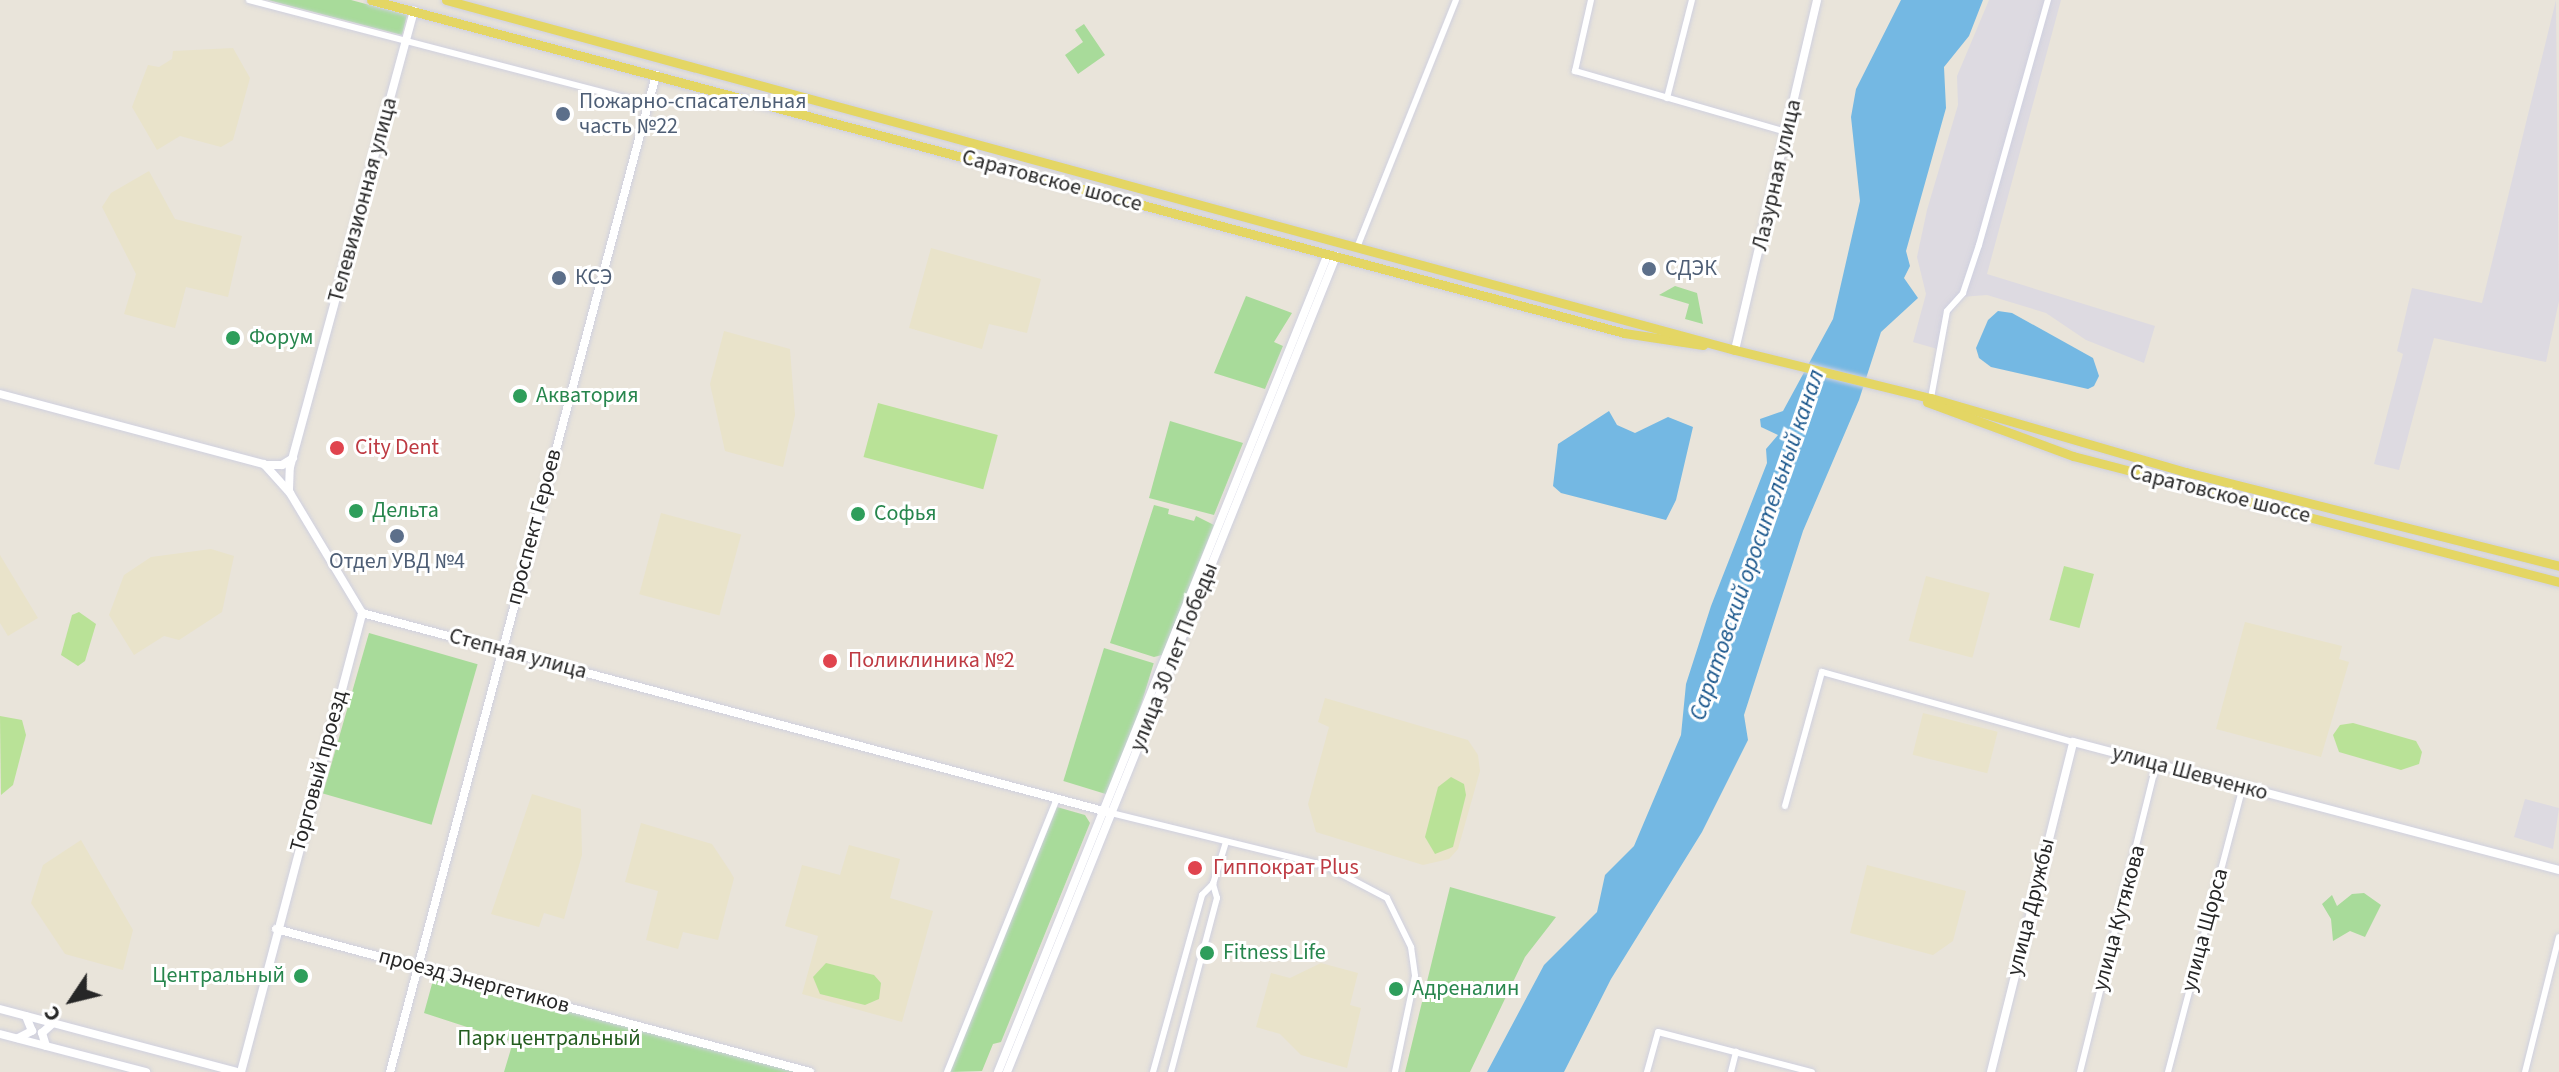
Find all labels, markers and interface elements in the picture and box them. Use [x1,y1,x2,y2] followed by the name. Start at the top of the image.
[579,88,806,140] place label: Пожарно-спасательная часть №22
[323,95,403,305] street label: Телевизионная улица
[1747,97,1807,253] street label: Лазурная улица
[554,105,572,123] marker: Пожарно-спасательная часть №22
[959,144,1145,218] street label: Саратовское шоссе
[1665,256,1717,282] place label: СДЭК
[1640,260,1658,278] marker: СДЭК
[575,265,612,291] place label: КСЭ
[550,269,568,287] marker: КСЭ
[249,325,313,351] place label: Форум
[224,329,242,347] marker: Форум
[1683,366,1831,724] water label: Саратовский оросительный канал
[536,383,639,409] place label: Акватория
[511,387,529,405] marker: Акватория
[355,435,439,461] place label: City Dent
[326,437,348,459] marker: City Dent
[501,446,567,608] street label: проспект Героев
[2127,459,2313,529] street label: Саратовское шоссе
[372,498,439,524] place label: Дельта
[874,501,937,527] place label: Софья
[347,502,365,520] marker: Дельта
[849,505,867,523] marker: Софья
[388,527,406,545] marker: Отдел УВД №4
[329,549,465,575] place label: Отдел УВД №4
[1124,559,1224,755] street label: улица 30 лет Победы
[446,623,590,685] street label: Степная улица
[848,648,1015,674] place label: Поликлиника №2
[819,650,841,672] marker: Поликлиника №2
[285,687,353,855] street label: Торговый проезд
[2109,740,2271,806] street label: улица Шевченко
[2001,836,2061,978] street label: улица Дружбы
[2087,842,2151,994] street label: улица Кутякова
[1213,855,1359,881] place label: Гиппократ Plus
[1184,857,1206,879] marker: Гиппократ Plus
[2176,865,2234,995] street label: улица Щорса
[1223,940,1326,966] place label: Fitness Life
[376,943,572,1019] street label: проезд Энергетиков
[1198,944,1216,962] marker: Fitness Life
[32,960,112,1040] north arrow
[152,963,285,989] place label: Центральный
[292,967,310,985] marker: Центральный
[1412,976,1519,1002] place label: Адреналин
[1387,980,1405,998] marker: Адреналин
[36,999,69,1028] text: С
[457,1026,641,1052] park label: Парк центральный

